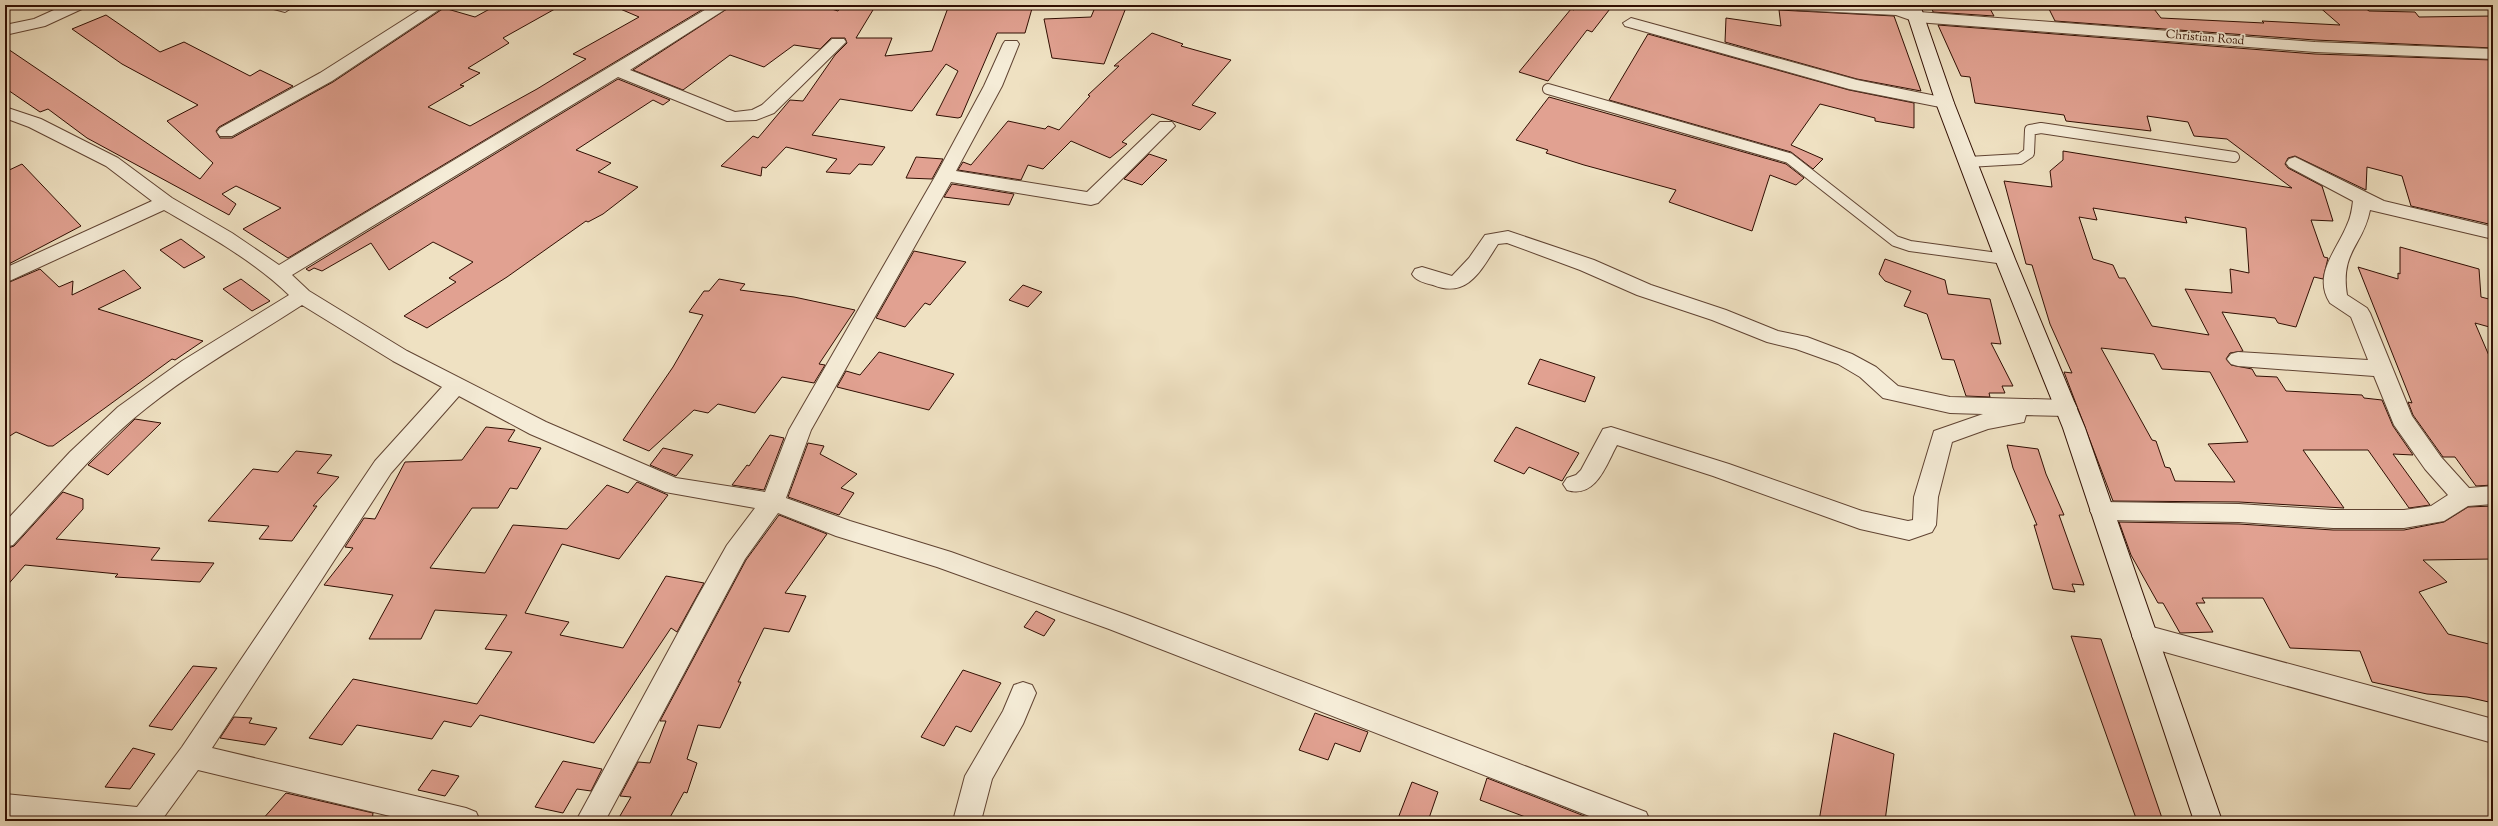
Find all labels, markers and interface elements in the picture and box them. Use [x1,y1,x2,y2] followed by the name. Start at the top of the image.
[2165,26,2245,50] street label: Christian Road

